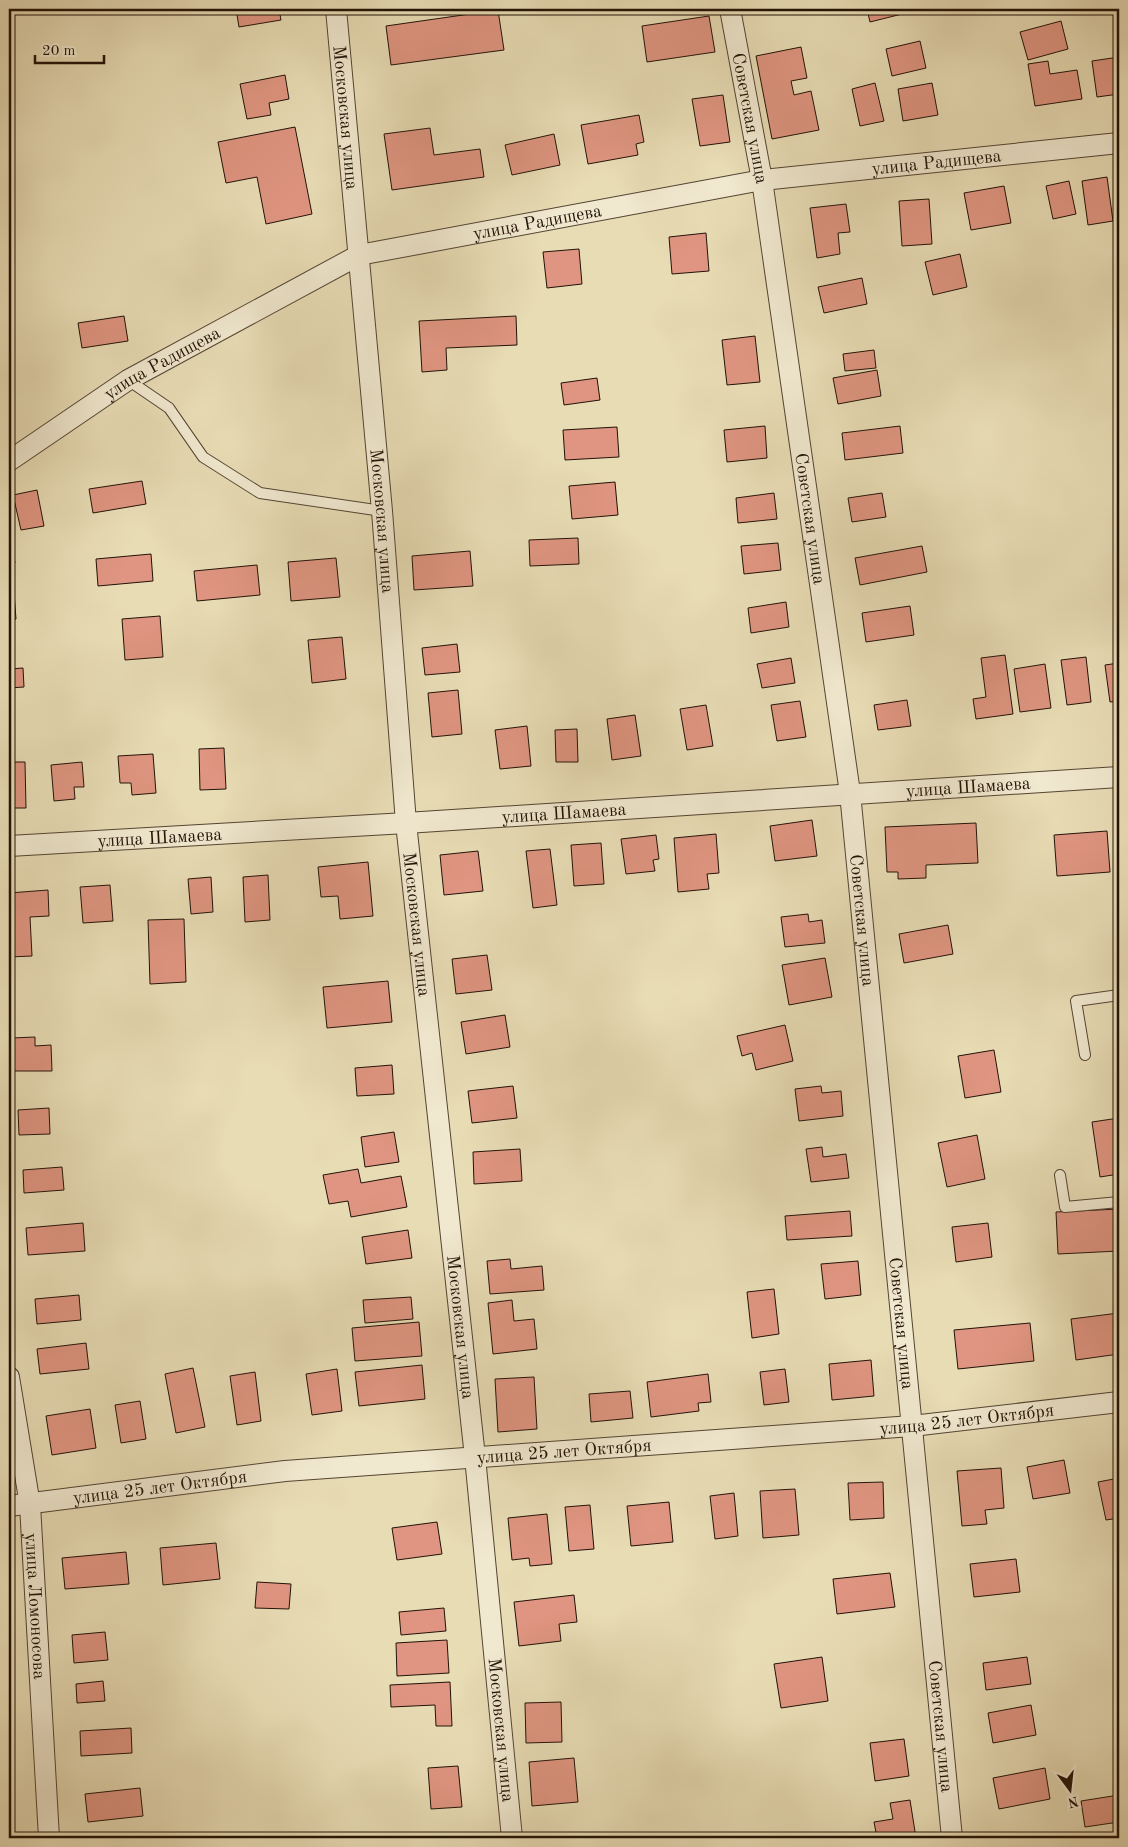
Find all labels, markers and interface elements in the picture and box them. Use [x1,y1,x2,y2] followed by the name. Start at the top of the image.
[35,32,104,64] scale bar
[42,44,76,59] text: 20 m
[329,45,361,191] street label: Московская улица
[728,51,771,185] street label: Советская улица
[871,147,1002,179] street label: улица Радищева
[472,202,603,244] street label: улица Радищева
[101,324,224,404] street label: улица Радищева
[366,448,396,594] street label: Московская улица
[791,452,828,586] street label: Советская улица
[905,775,1031,801] street label: улица Шамаева
[501,801,627,827] street label: улица Шамаева
[97,826,223,851] street label: улица Шамаева
[399,852,433,998] street label: Московская улица
[846,853,877,987] street label: Советская улица
[443,1254,477,1400] street label: Московская улица
[885,1256,916,1390] street label: Советская улица
[879,1402,1055,1438] street label: улица 25 лет Октября
[476,1437,652,1467] street label: улица 25 лет Октября
[72,1468,248,1508] street label: улица 25 лет Октября
[22,1533,48,1680] street label: улица Ломоносова
[485,1657,516,1803] street label: Московская улица
[925,1659,956,1793] street label: Советская улица
[1046,1764,1096,1814] north arrow
[1066,1793,1080,1810] text: N

